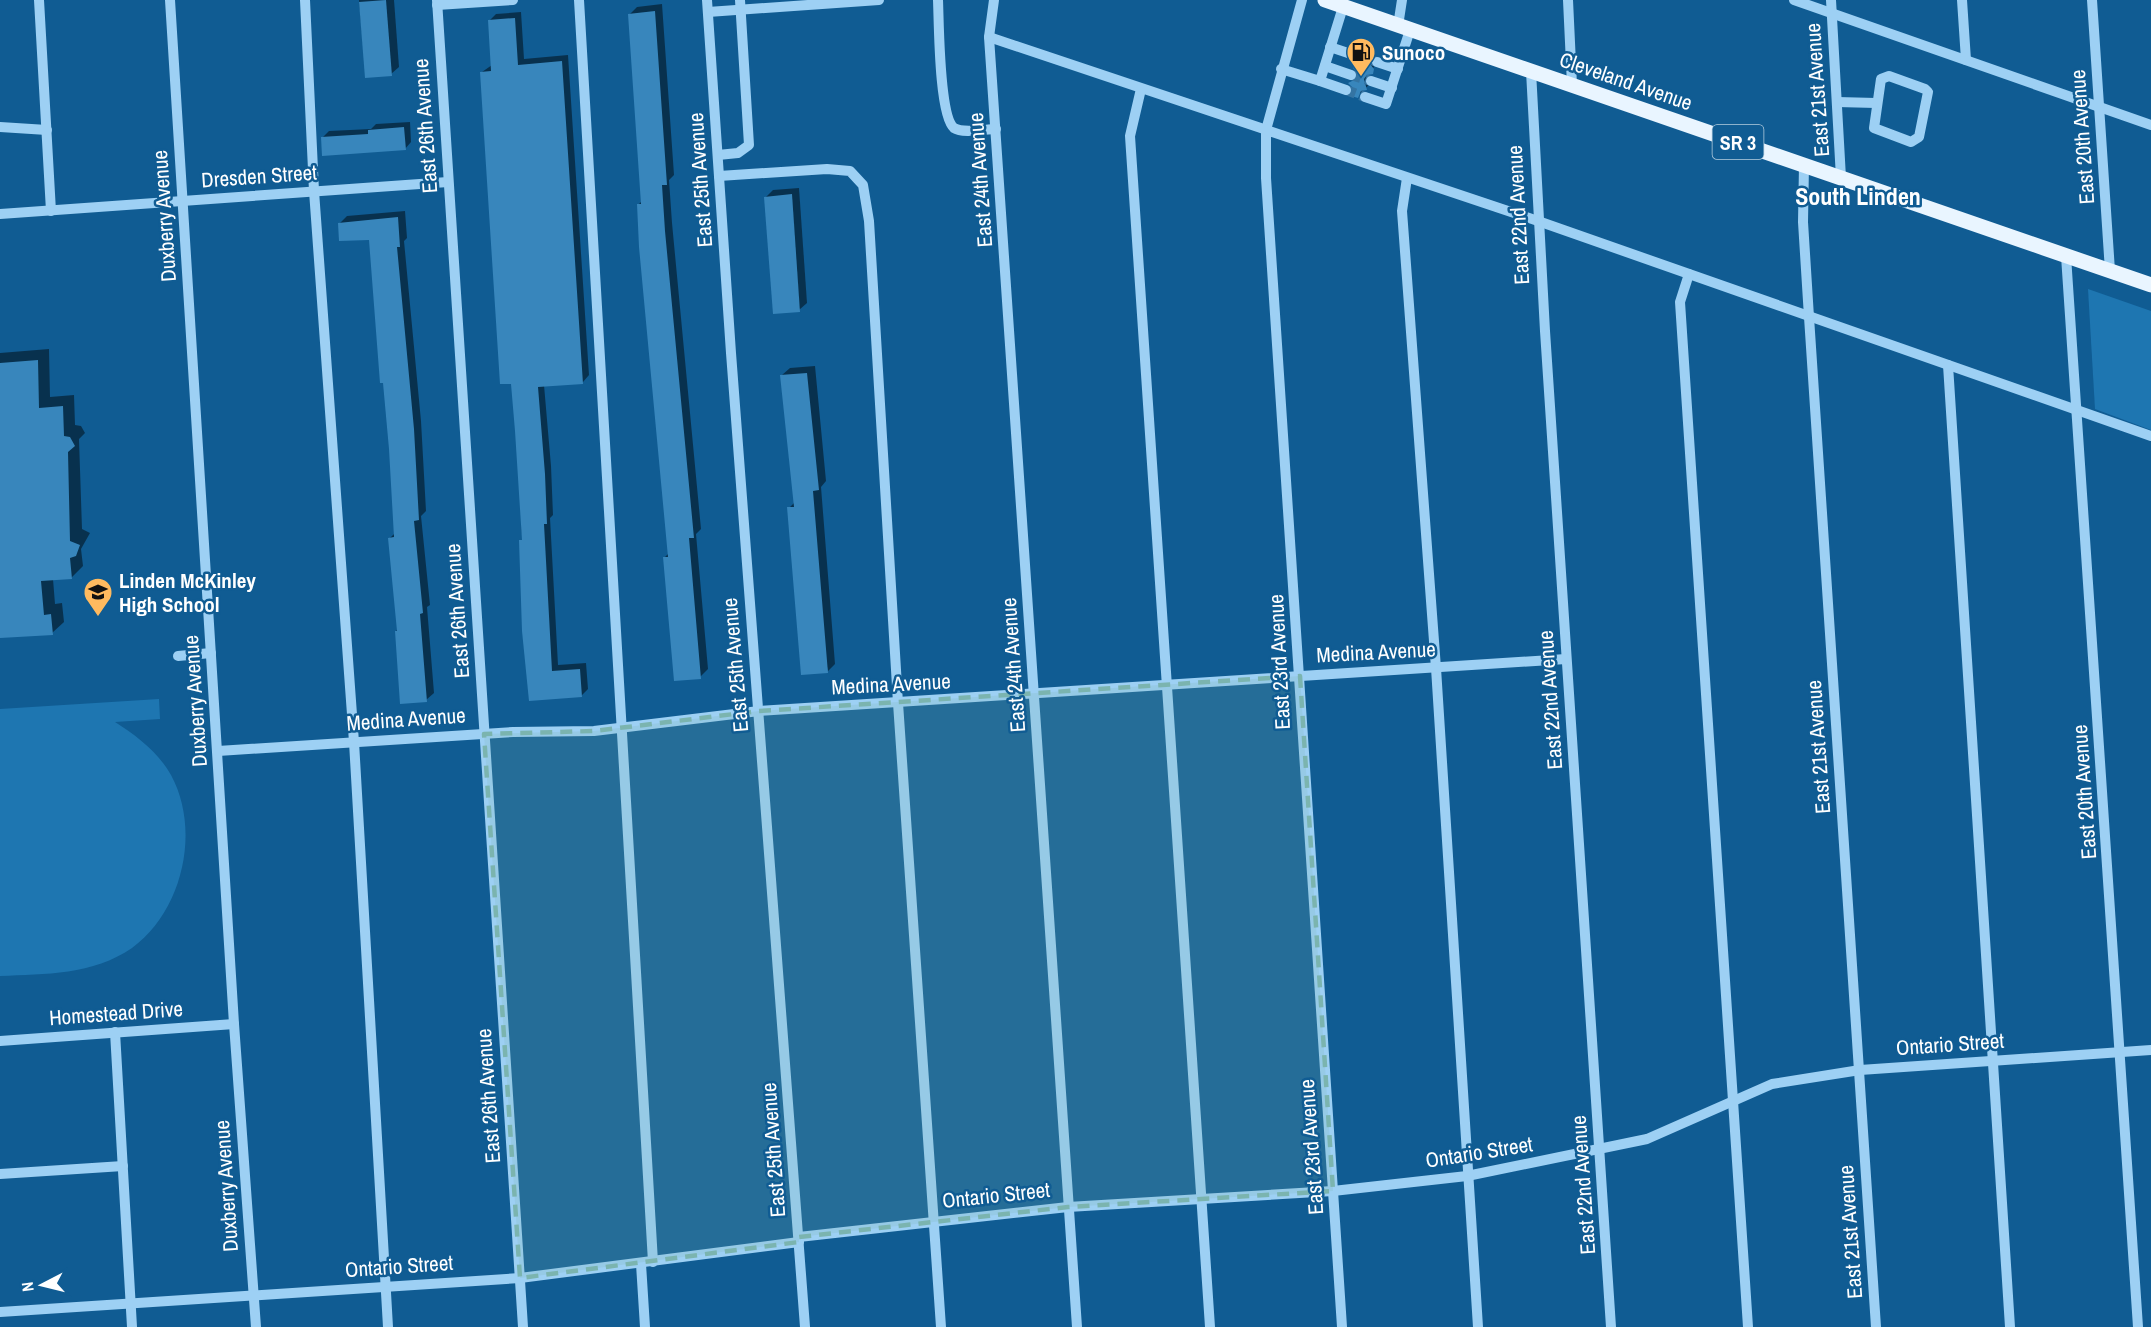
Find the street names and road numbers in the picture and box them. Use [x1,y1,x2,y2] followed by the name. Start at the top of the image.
[1798,22,1836,158] street label: East 21st Avenue
[1556,45,1696,117] street label: Cleveland Avenue
[406,58,444,194] street label: East 26th Avenue
[2063,69,2101,205] street label: East 20th Avenue
[681,112,719,248] street label: East 25th Avenue
[961,112,999,248] street label: East 24th Avenue
[1712,125,1764,159] road number: SR 3
[1500,145,1536,285] street label: East 22nd Avenue
[145,149,183,283] street label: Duxberry Avenue
[200,157,318,195] street label: Dresden Street
[438,543,476,679] street label: East 26th Avenue
[1261,593,1297,731] street label: East 23rd Avenue
[715,597,755,733] street label: East 25th Avenue
[994,597,1032,733] street label: East 24th Avenue
[1531,629,1569,771] street label: East 22nd Avenue
[176,634,214,768] street label: Duxberry Avenue
[1316,634,1436,670] street label: Medina Avenue
[831,666,951,702] street label: Medina Avenue
[1799,679,1837,815] street label: East 21st Avenue
[345,700,467,738] street label: Medina Avenue
[2065,724,2103,860] street label: East 20th Avenue
[48,994,184,1032] street label: Homestead Drive
[1895,1026,2005,1062] street label: Ontario Street
[469,1028,507,1164] street label: East 26th Avenue
[1292,1078,1330,1216] street label: East 23rd Avenue
[754,1082,792,1218] street label: East 25th Avenue
[1564,1114,1602,1256] street label: East 22nd Avenue
[207,1119,245,1253] street label: Duxberry Avenue
[1423,1129,1535,1175] street label: Ontario Street
[1831,1164,1869,1300] street label: East 21st Avenue
[941,1175,1052,1215] street label: Ontario Street
[344,1248,454,1284] street label: Ontario Street

